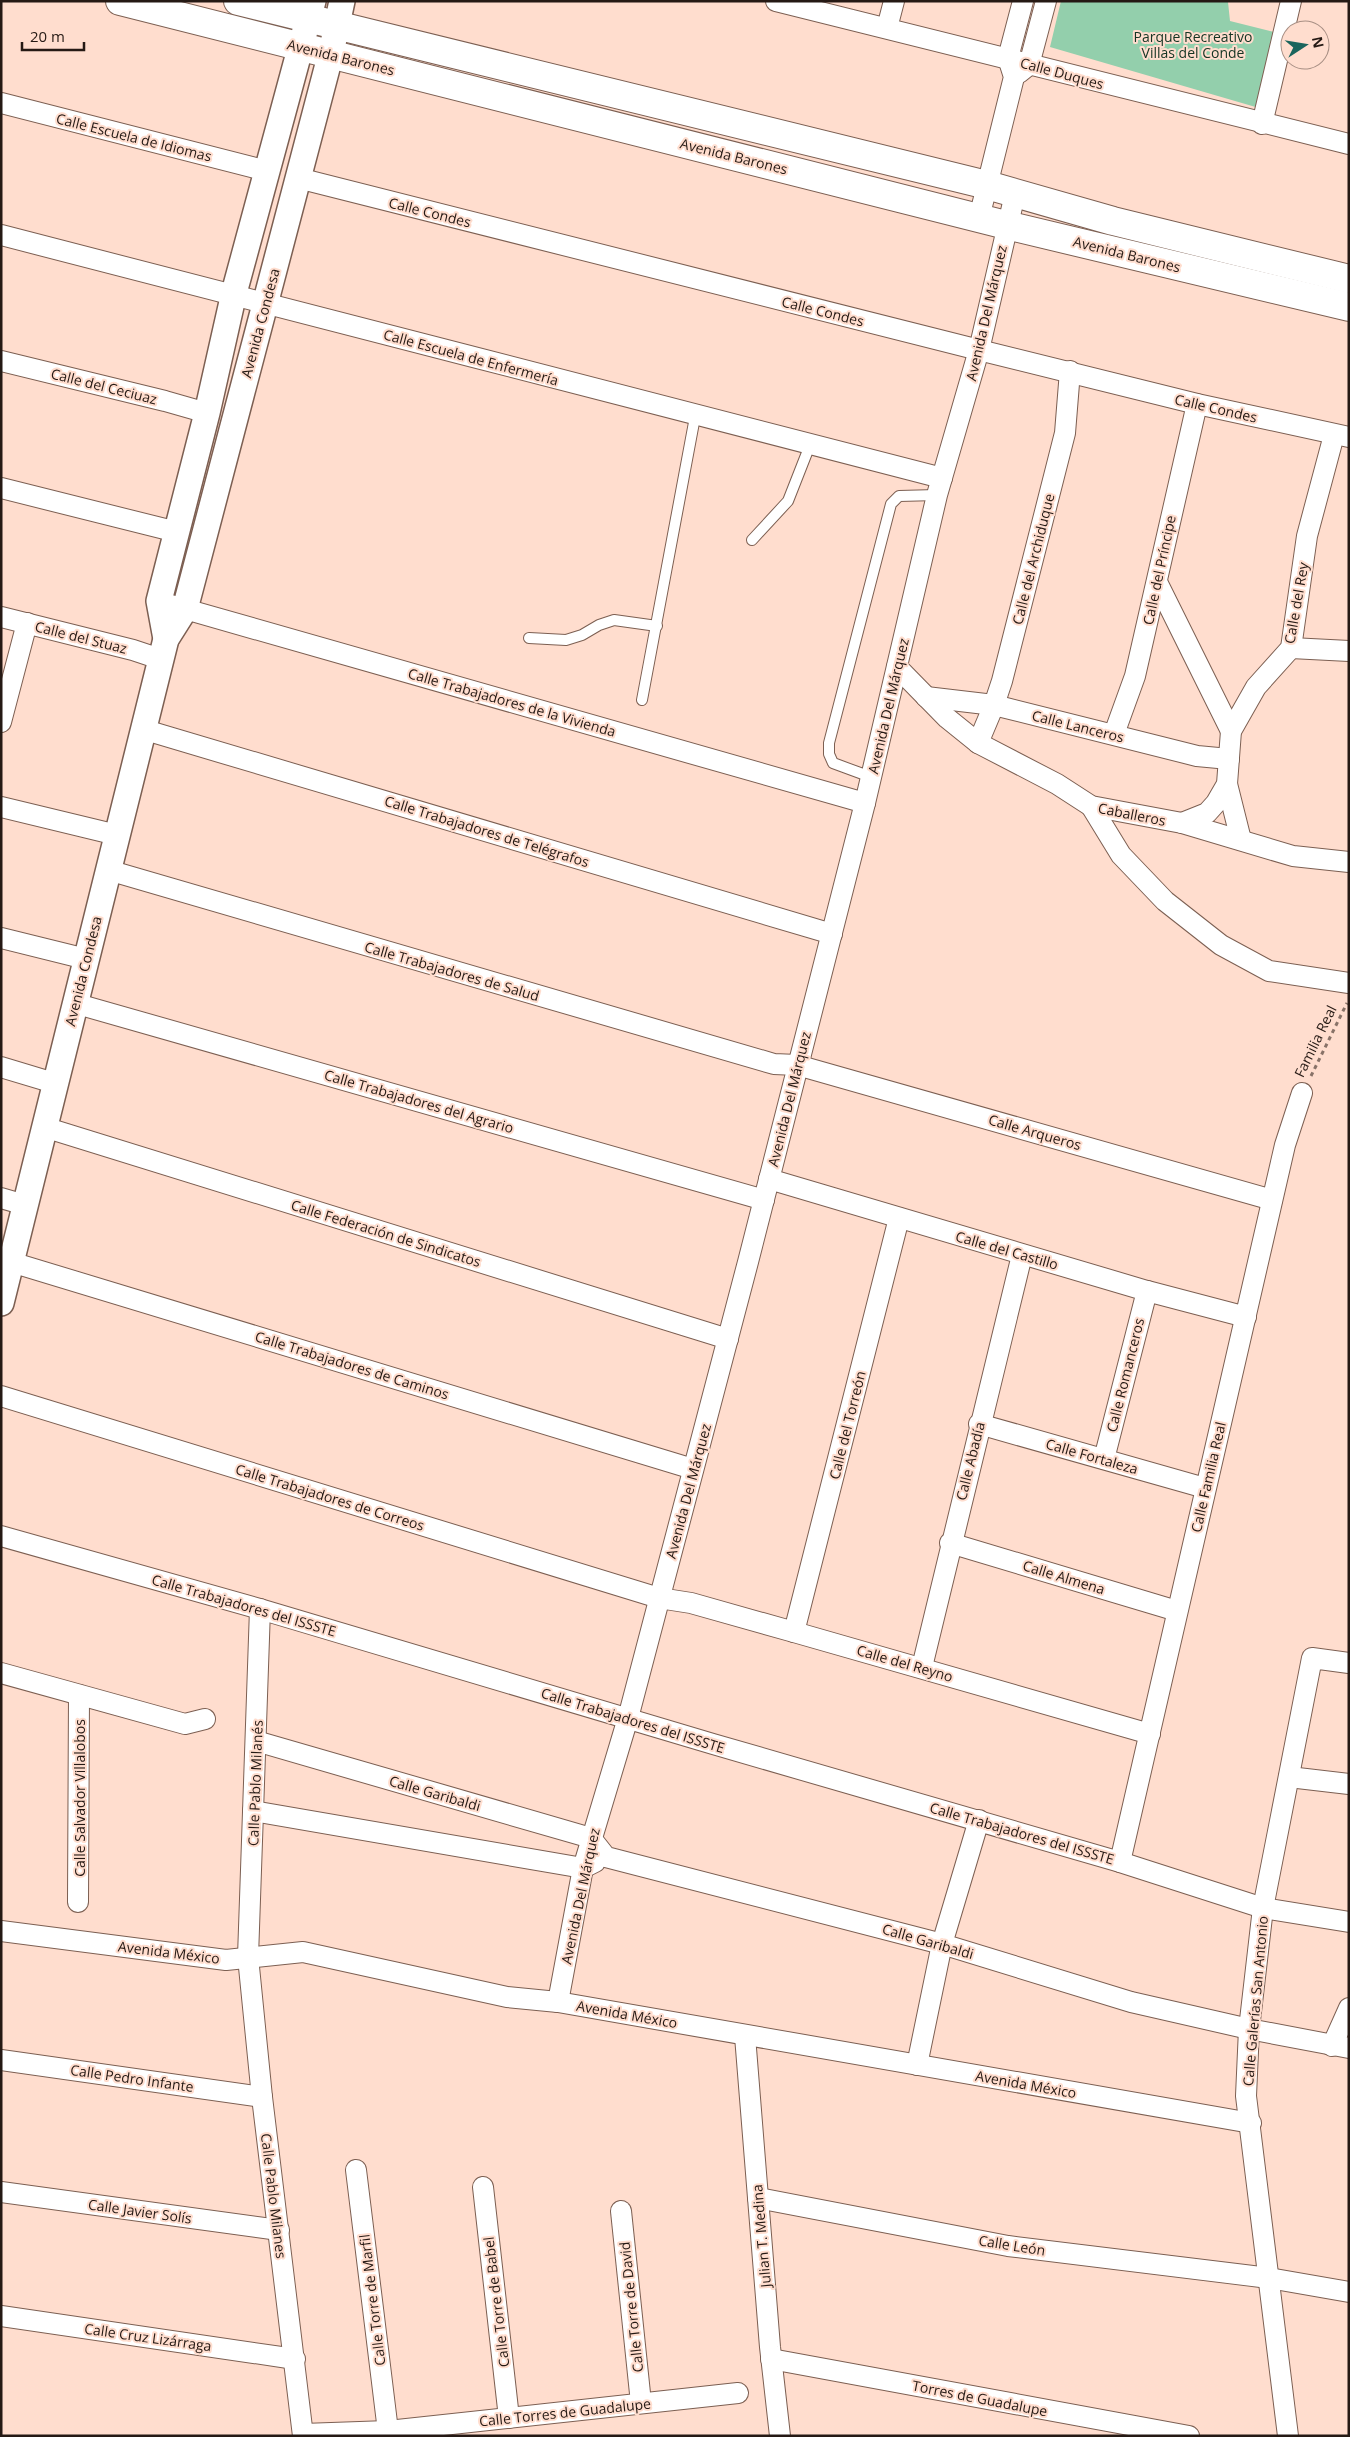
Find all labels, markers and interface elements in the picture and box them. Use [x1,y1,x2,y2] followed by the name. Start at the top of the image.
[22,20,85,52] scale bar
[1280,20,1330,70] north arrow
[30,26,65,46] text: 20 m
[1133,27,1253,62] park label: Parque Recreativo Villas del Conde
[285,34,397,80] street label: Avenida Barones
[1308,35,1329,50] text: N
[1018,53,1106,93] street label: Calle Duques
[54,108,214,166] street label: Calle Escuela de Idiomas
[678,133,790,179] street label: Avenida Barones
[387,193,473,231] street label: Calle Condes
[1071,231,1183,277] street label: Avenida Barones
[961,243,1011,383] street label: Avenida Del Márquez
[236,266,284,380] street label: Avenida Condesa
[780,292,866,330] street label: Calle Condes
[381,324,561,390] street label: Calle Escuela de Enfermería
[49,364,159,408] street label: Calle del Ceciuaz
[1173,389,1259,427] street label: Calle Condes
[1008,491,1058,626] street label: Calle del Archiduque
[1138,513,1180,627] street label: Calle del Príncipe
[1280,560,1313,645] street label: Calle del Rey
[33,616,129,658] street label: Calle del Stuaz
[863,636,913,776] street label: Avenida Del Márquez
[406,663,618,741] street label: Calle Trabajadores de la Vivienda
[1030,705,1126,747] street label: Calle Lanceros
[382,791,592,871] street label: Calle Trabajadores de Telégrafos
[1096,798,1168,830] street label: Caballeros
[60,914,106,1028] street label: Avenida Condesa
[362,937,542,1005] street label: Calle Trabajadores de Salud
[1289,1002,1341,1080] street label: Familia Real
[763,1029,815,1169] street label: Avenida Del Márquez
[322,1065,516,1137] street label: Calle Trabajadores del Agrario
[986,1110,1084,1154] street label: Calle Arqueros
[289,1195,484,1271] street label: Calle Federación de Sindicatos
[953,1226,1061,1274] street label: Calle del Castillo
[1102,1316,1148,1434] street label: Calle Romanceros
[253,1326,452,1404] street label: Calle Trabajadores de Caminos
[824,1369,870,1481] street label: Calle del Torreón
[951,1420,989,1502] street label: Calle Abadía
[1186,1420,1230,1534] street label: Calle Familia Real
[661,1421,715,1560] street label: Avenida Del Márquez
[1044,1434,1140,1478] street label: Calle Fortaleza
[233,1459,427,1535] street label: Calle Trabajadores de Correos
[1021,1556,1107,1598] street label: Calle Almena
[150,1570,338,1640] street label: Calle Trabajadores del ISSSTE
[855,1640,955,1686] street label: Calle del Reyno
[539,1683,727,1757] street label: Calle Trabajadores del ISSSTE
[70,1719,89,1877] street label: Calle Salvador Villalobos
[243,1719,267,1846] street label: Calle Pablo Milanés
[387,1771,483,1815] street label: Calle Garibaldi
[928,1798,1116,1868] street label: Calle Trabajadores del ISSSTE
[556,1826,604,1966] street label: Avenida Del Márquez
[1238,1915,1272,2087] street label: Calle Galerías San Antonio
[880,1919,976,1963] street label: Calle Garibaldi
[117,1936,221,1968] street label: Avenida México
[575,1996,679,2032] street label: Avenida México
[69,2060,195,2096] street label: Calle Pedro Infante
[974,2066,1078,2102] street label: Avenida México
[257,2132,291,2260] street label: Calle Pablo Milanes
[747,2184,775,2290] street label: Julian T. Medina
[87,2194,193,2228] street label: Calle Javier Solís
[977,2230,1047,2260] street label: Calle León
[355,2233,389,2367] street label: Calle Torre de Marfil
[479,2236,513,2368] street label: Calle Torre de Babel
[615,2241,647,2373] street label: Calle Torre de David
[83,2319,213,2355] street label: Calle Cruz Lizárraga
[911,2376,1049,2420] street label: Torres de Guadalupe
[478,2394,652,2430] street label: Calle Torres de Guadalupe

